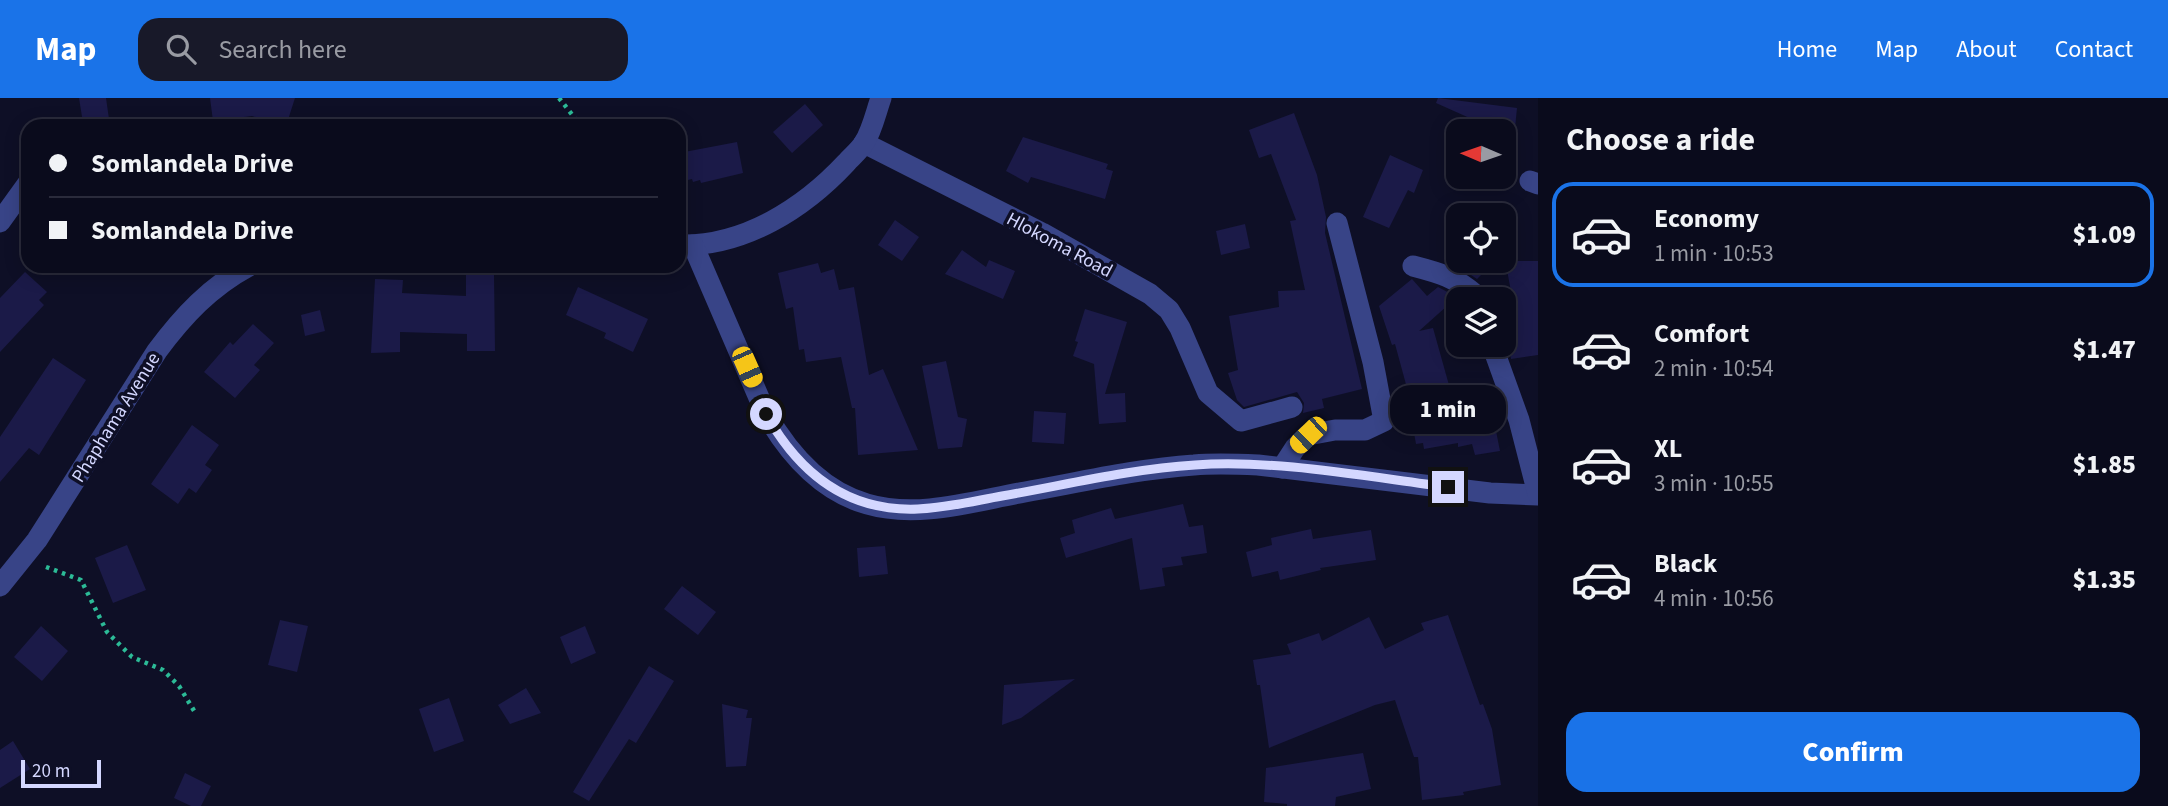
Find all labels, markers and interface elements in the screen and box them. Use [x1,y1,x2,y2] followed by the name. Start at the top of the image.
[138,18,628,81] search box
[35,26,96,73] text: Map
[162,30,200,68] icon: search
[218,31,347,68] text: Search here
[1777,32,1837,67] text: Home
[1875,32,1918,67] text: Map
[1956,32,2017,67] text: About
[2055,32,2133,67] text: Contact
[1566,117,1755,163] text: Choose a ride
[1446,119,1516,189] north arrow
[1446,119,1516,357] map controls
[91,145,294,182] text: Somlandela Drive
[1654,200,1759,237] text: Economy
[1446,203,1516,273] button: locate
[1570,203,1633,266] icon: car
[1001,206,1117,285] street label: Hlokoma Road
[91,212,294,249] text: Somlandela Drive
[2072,216,2136,253] text: $1.09
[1654,237,1774,270] text: 1 min · 10:53
[1446,287,1516,357] button: layers
[1654,315,1749,352] text: Comfort
[1570,318,1633,381] icon: car
[2072,331,2136,368] text: $1.47
[729,344,766,390] car
[65,348,167,488] street label: Phaphama Avenue
[1654,352,1774,385] text: 2 min · 10:54
[1390,386,1506,434] callout: 1 min
[1420,393,1476,426] text: 1 min
[750,398,782,430] route start
[1286,413,1331,457] car
[1654,430,1682,467] text: XL
[1570,433,1633,496] icon: car
[2072,446,2136,483] text: $1.85
[1654,467,1774,500] text: 3 min · 10:55
[1432,471,1464,503] route end
[1654,545,1717,582] text: Black
[1570,548,1633,611] icon: car
[2072,561,2136,598] text: $1.35
[1654,582,1774,615] text: 4 min · 10:56
[1566,712,2140,792] button: Confirm
[21,757,102,789] scale bar
[32,758,70,785] text: 20 m

